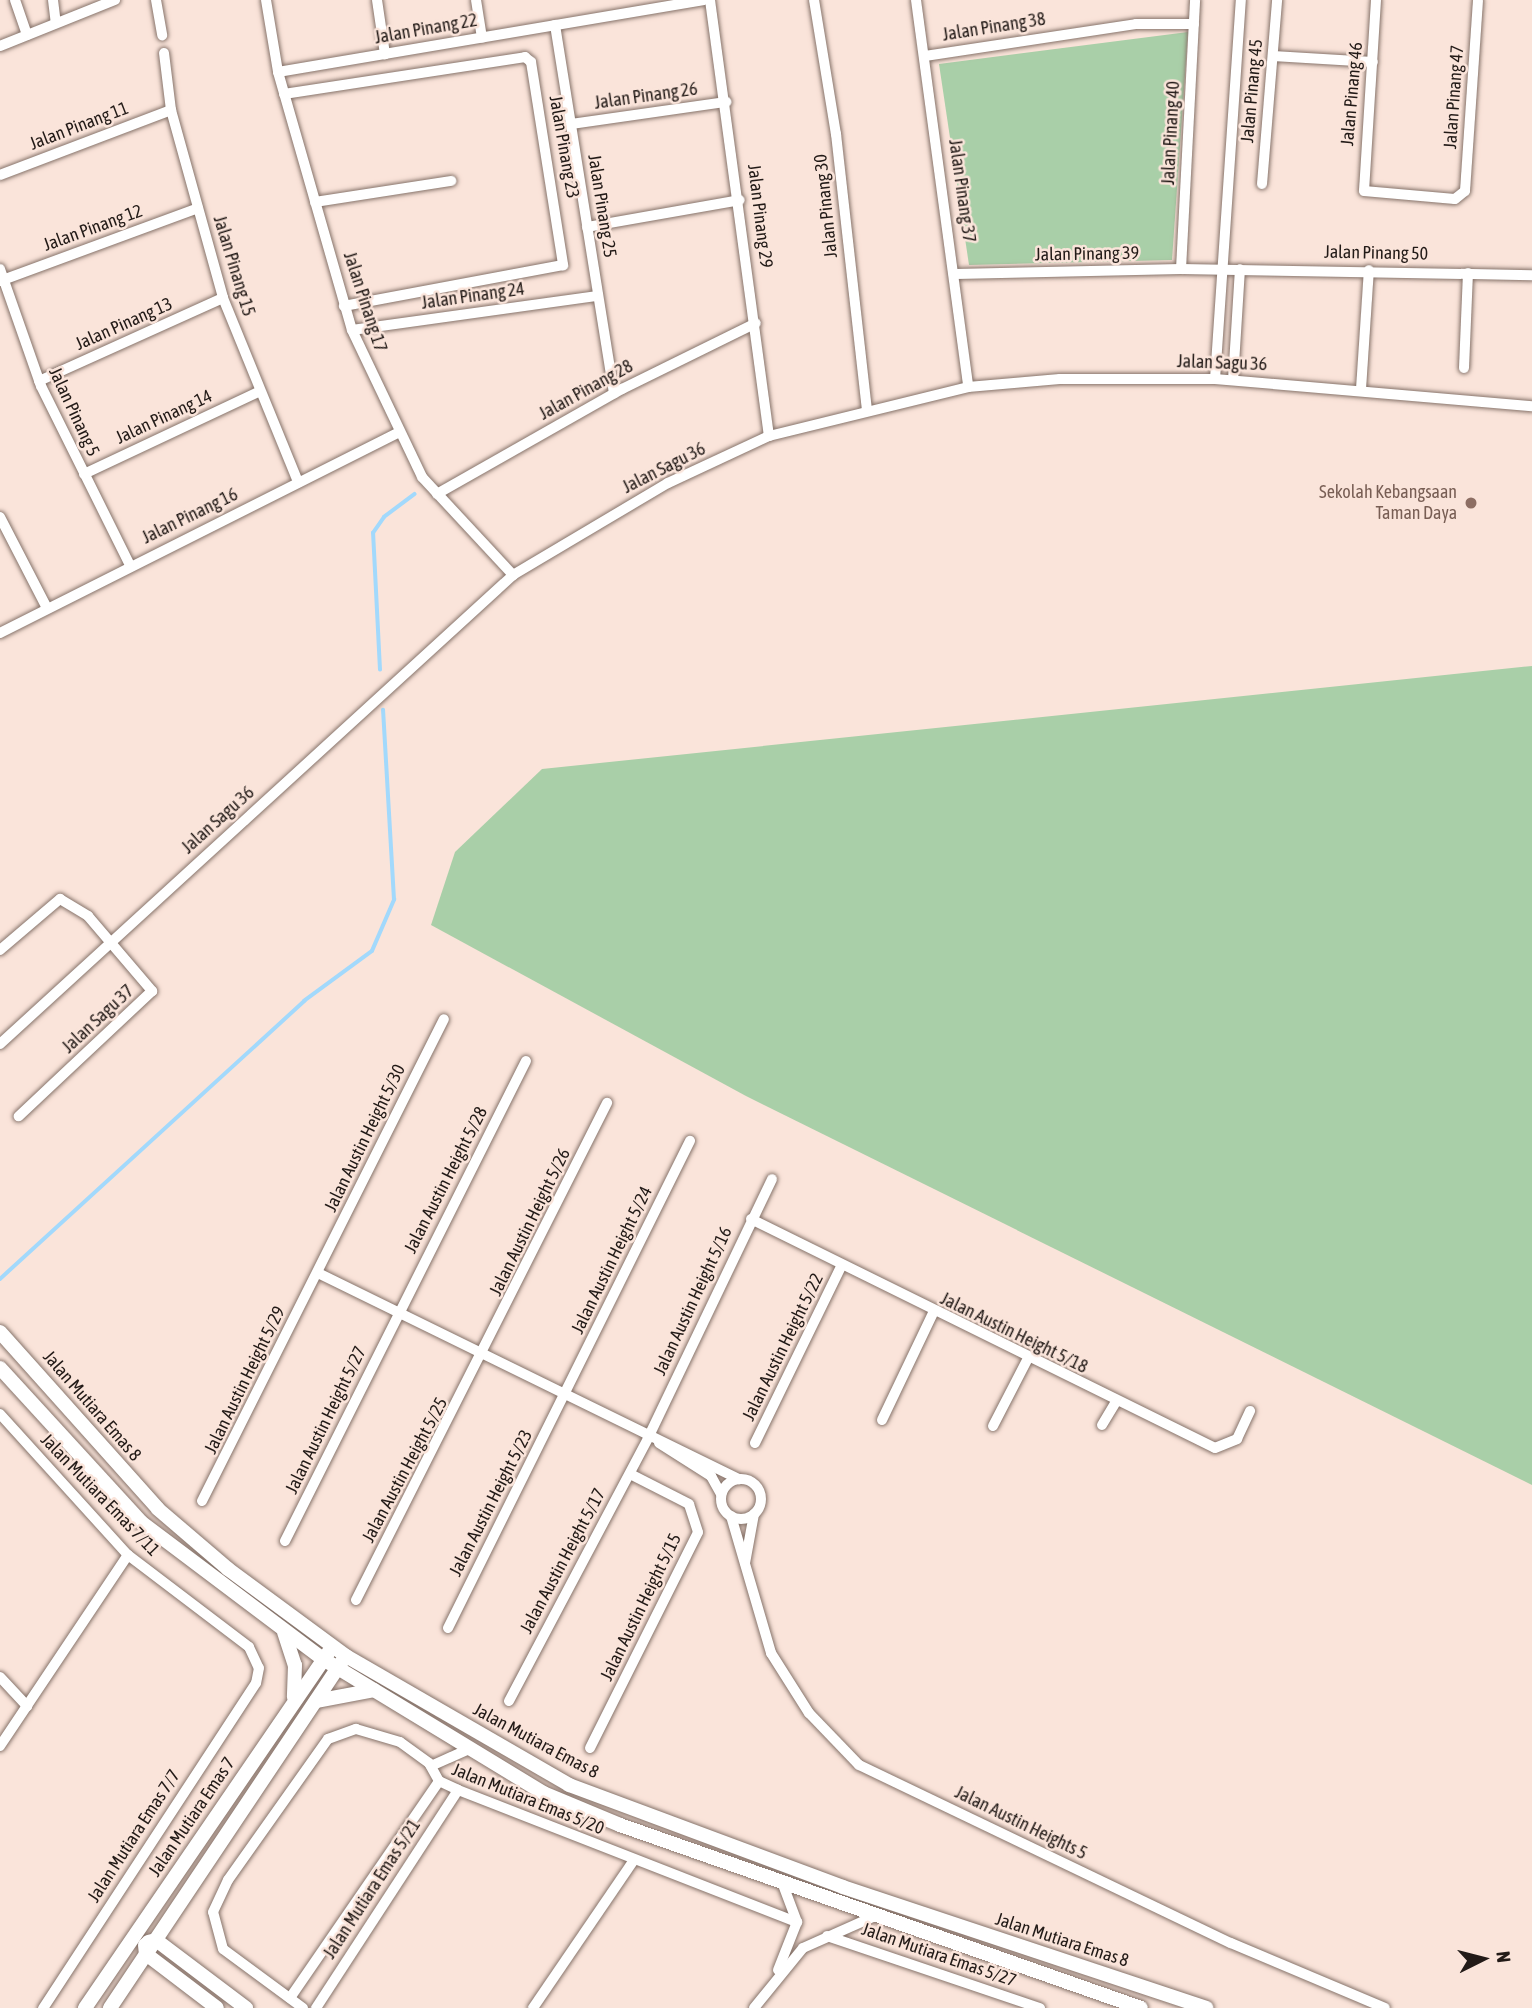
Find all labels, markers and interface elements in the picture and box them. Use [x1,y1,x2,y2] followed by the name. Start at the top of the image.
[941,8,1047,46] street label: Jalan Pinang 38
[373,9,479,49] street label: Jalan Pinang 22
[1237,38,1267,144] street label: Jalan Pinang 45
[1337,41,1367,147] street label: Jalan Pinang 46
[1440,44,1468,150] street label: Jalan Pinang 47
[593,78,699,114] street label: Jalan Pinang 26
[1157,80,1185,186] street label: Jalan Pinang 40
[544,94,584,200] street label: Jalan Pinang 23
[27,97,131,155] street label: Jalan Pinang 11
[944,138,980,244] street label: Jalan Pinang 37
[583,153,621,259] street label: Jalan Pinang 25
[810,153,842,259] street label: Jalan Pinang 30
[743,163,777,269] street label: Jalan Pinang 29
[40,200,146,256] street label: Jalan Pinang 12
[208,213,260,319] street label: Jalan Pinang 15
[1324,241,1428,265] street label: Jalan Pinang 50
[1035,242,1139,266] street label: Jalan Pinang 39
[339,249,391,355] street label: Jalan Pinang 17
[420,278,526,314] street label: Jalan Pinang 24
[72,293,176,355] street label: Jalan Pinang 13
[1177,351,1267,375] street label: Jalan Sagu 36
[535,355,637,425] street label: Jalan Pinang 28
[44,364,104,460] street label: Jalan Pinang 5
[112,385,216,449] street label: Jalan Pinang 14
[619,438,709,498] street label: Jalan Sagu 36
[1319,482,1457,524] place label: Sekolah Kebangsaan Taman Daya
[139,483,241,549] street label: Jalan Pinang 16
[1463,495,1479,511] marker: Sekolah Kebangsaan Taman Daya
[177,782,259,858] street label: Jalan Sagu 36
[58,980,138,1058] street label: Jalan Sagu 37
[320,1061,410,1215] street label: Jalan Austin Height 5/30
[400,1103,492,1257] street label: Jalan Austin Height 5/28
[485,1145,575,1299] street label: Jalan Austin Height 5/26
[567,1183,657,1337] street label: Jalan Austin Height 5/24
[649,1223,737,1379] street label: Jalan Austin Height 5/16
[738,1270,828,1424] street label: Jalan Austin Height 5/22
[937,1288,1091,1378] street label: Jalan Austin Height 5/18
[200,1303,290,1457] street label: Jalan Austin Height 5/29
[281,1343,371,1497] street label: Jalan Austin Height 5/27
[38,1346,146,1466] street label: Jalan Mutiara Emas 8
[358,1394,452,1546] street label: Jalan Austin Height 5/25
[445,1426,537,1580] street label: Jalan Austin Height 5/23
[36,1429,164,1561] street label: Jalan Mutiara Emas 7/11
[516,1485,610,1637] street label: Jalan Austin Height 5/17
[596,1530,686,1684] street label: Jalan Austin Height 5/15
[470,1699,602,1783] street label: Jalan Mutiara Emas 8
[144,1753,240,1881] street label: Jalan Mutiara Emas 7
[449,1759,607,1839] street label: Jalan Mutiara Emas 5/20
[83,1766,185,1906] street label: Jalan Mutiara Emas 7/7
[951,1782,1091,1864] street label: Jalan Austin Heights 5
[319,1815,425,1963] street label: Jalan Mutiara Emas 5/21
[993,1908,1131,1972] street label: Jalan Mutiara Emas 8
[859,1918,1019,1992] street label: Jalan Mutiara Emas 5/27
[1448,1924,1518,1994] north arrow
[1492,1950,1515,1964] text: N

